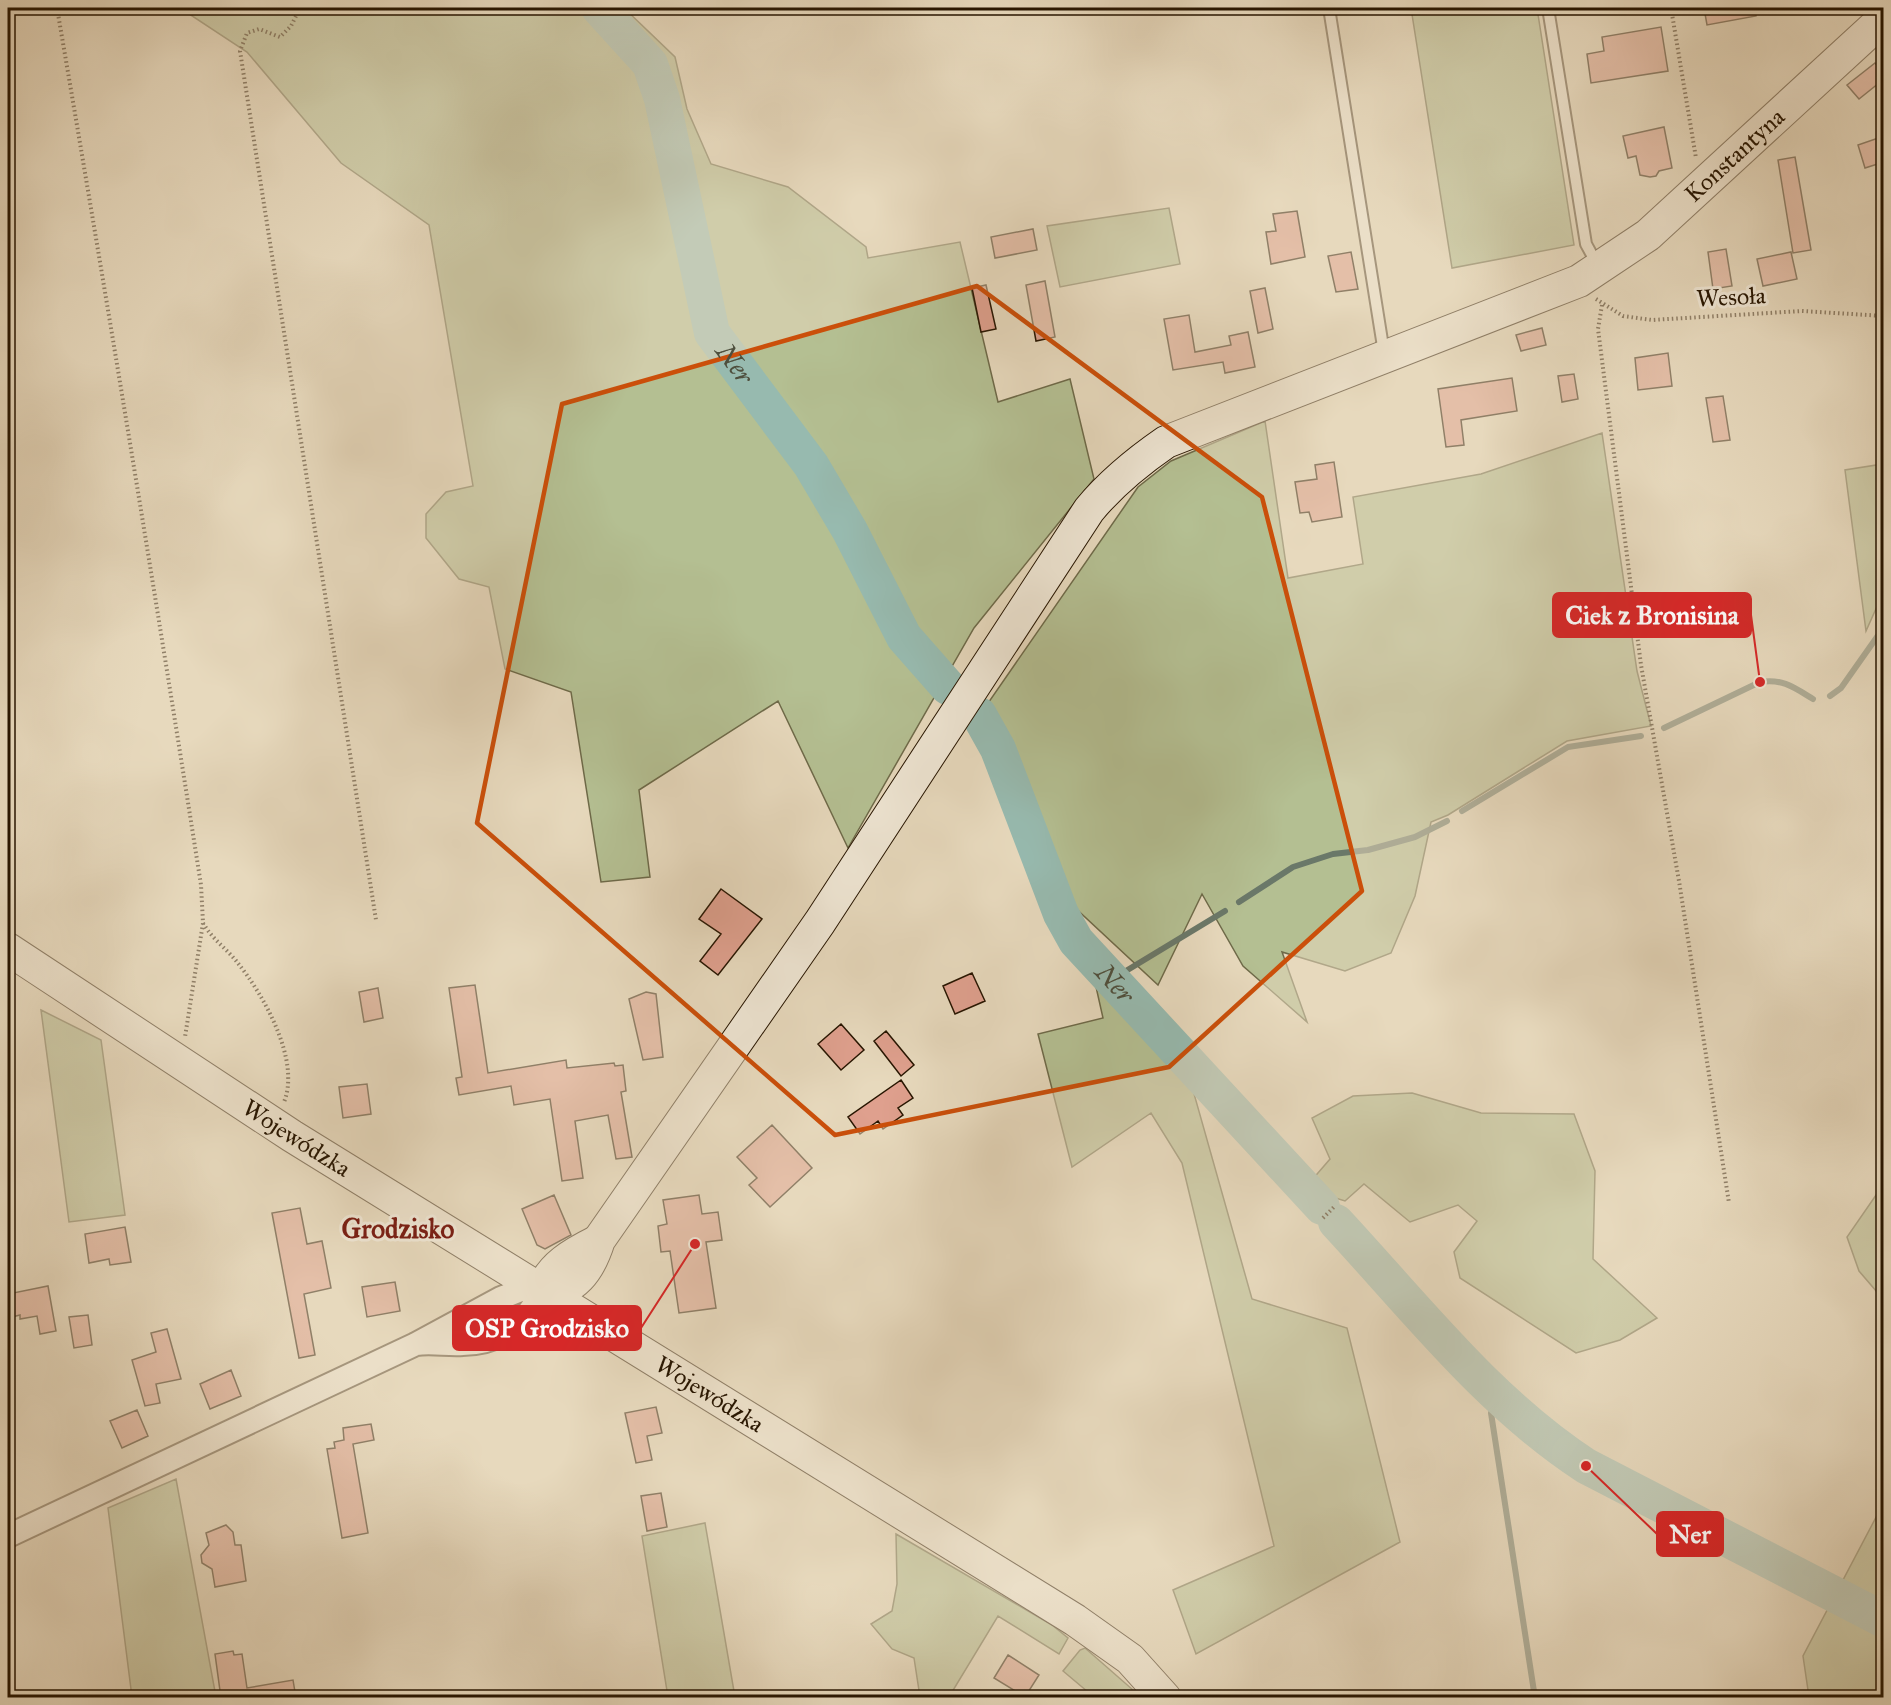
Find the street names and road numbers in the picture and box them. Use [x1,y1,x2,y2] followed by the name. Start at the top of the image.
[1678,101,1792,209] street label: Konstantyna
[1696,280,1767,314] street label: Wesoła
[237,1093,357,1184] street label: Wojewódzka
[650,1349,770,1439] street label: Wojewódzka

